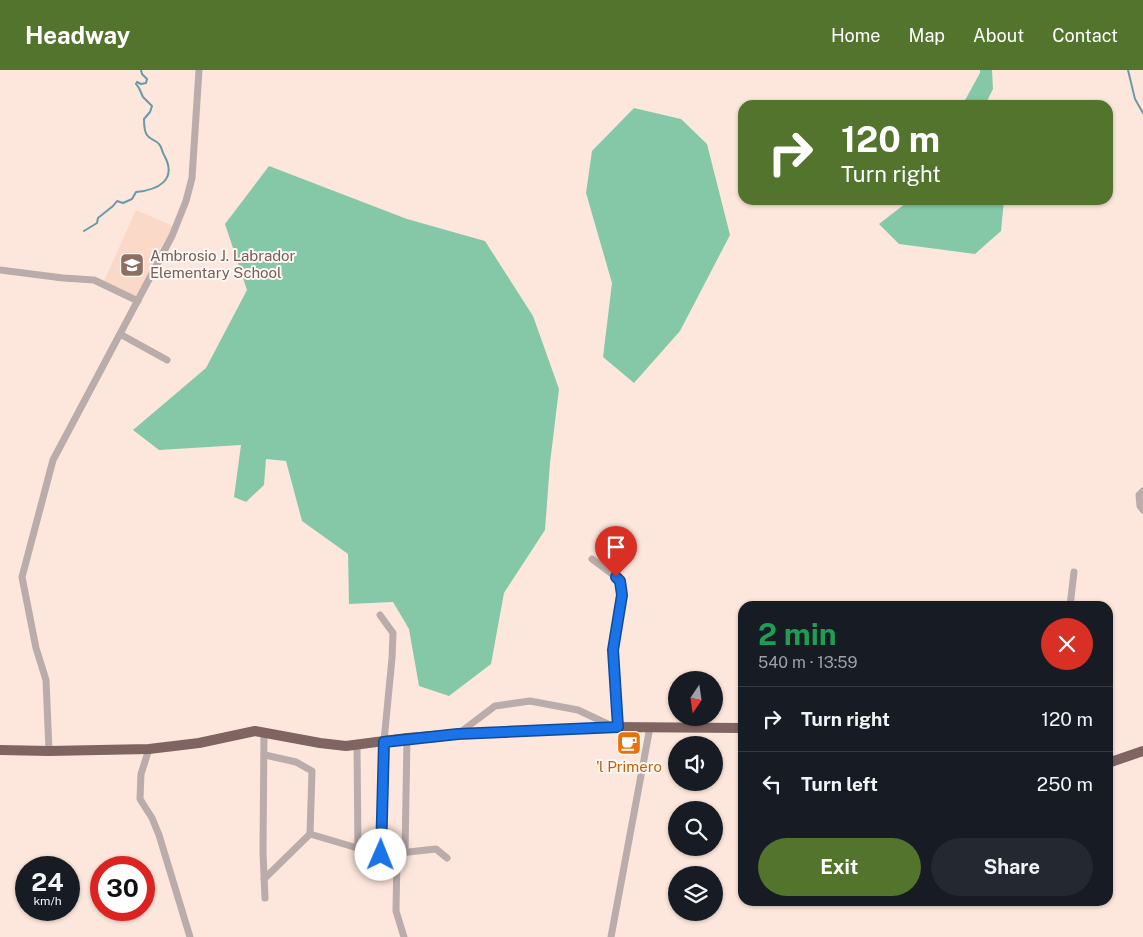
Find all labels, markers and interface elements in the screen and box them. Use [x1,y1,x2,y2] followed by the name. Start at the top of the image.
[25,21,130,49] text: Headway
[831,25,881,46] text: Home
[909,25,945,46] text: Map
[973,25,1024,46] text: About
[1052,25,1118,46] text: Contact
[841,119,940,160] text: 120 m
[758,120,823,185] icon: right
[841,161,941,187] text: Turn right
[150,247,296,281] place label: Ambrosio J. Labrador Elementary School
[119,252,145,278] school or university icon: Ambrosio J. Labrador Elementary School
[595,526,637,577] pin
[602,533,630,561] icon: arrive
[758,616,837,652] text: 2 min
[1041,618,1093,670] button: close
[758,653,858,672] text: 540 m · 13:59
[668,671,722,726] north arrow
[668,671,723,921] map controls
[758,705,786,733] icon: right
[801,708,890,730] text: Turn right
[1041,708,1093,730] text: 120 m
[616,730,642,756] cafe icon: 'l Primero
[668,736,723,791] button: sound
[596,758,662,775] place label: 'l Primero
[758,770,786,798] icon: left
[801,773,878,795] text: Turn left
[1037,773,1093,795] text: 250 m
[668,801,723,856] button: search
[354,828,406,880] position arrow
[758,838,921,896] button: Exit
[931,838,1093,896] button: Share
[90,856,155,921] speed limit sign: 30
[668,866,723,921] button: layers
[31,867,64,897] text: 24
[33,894,62,908] text: km/h

